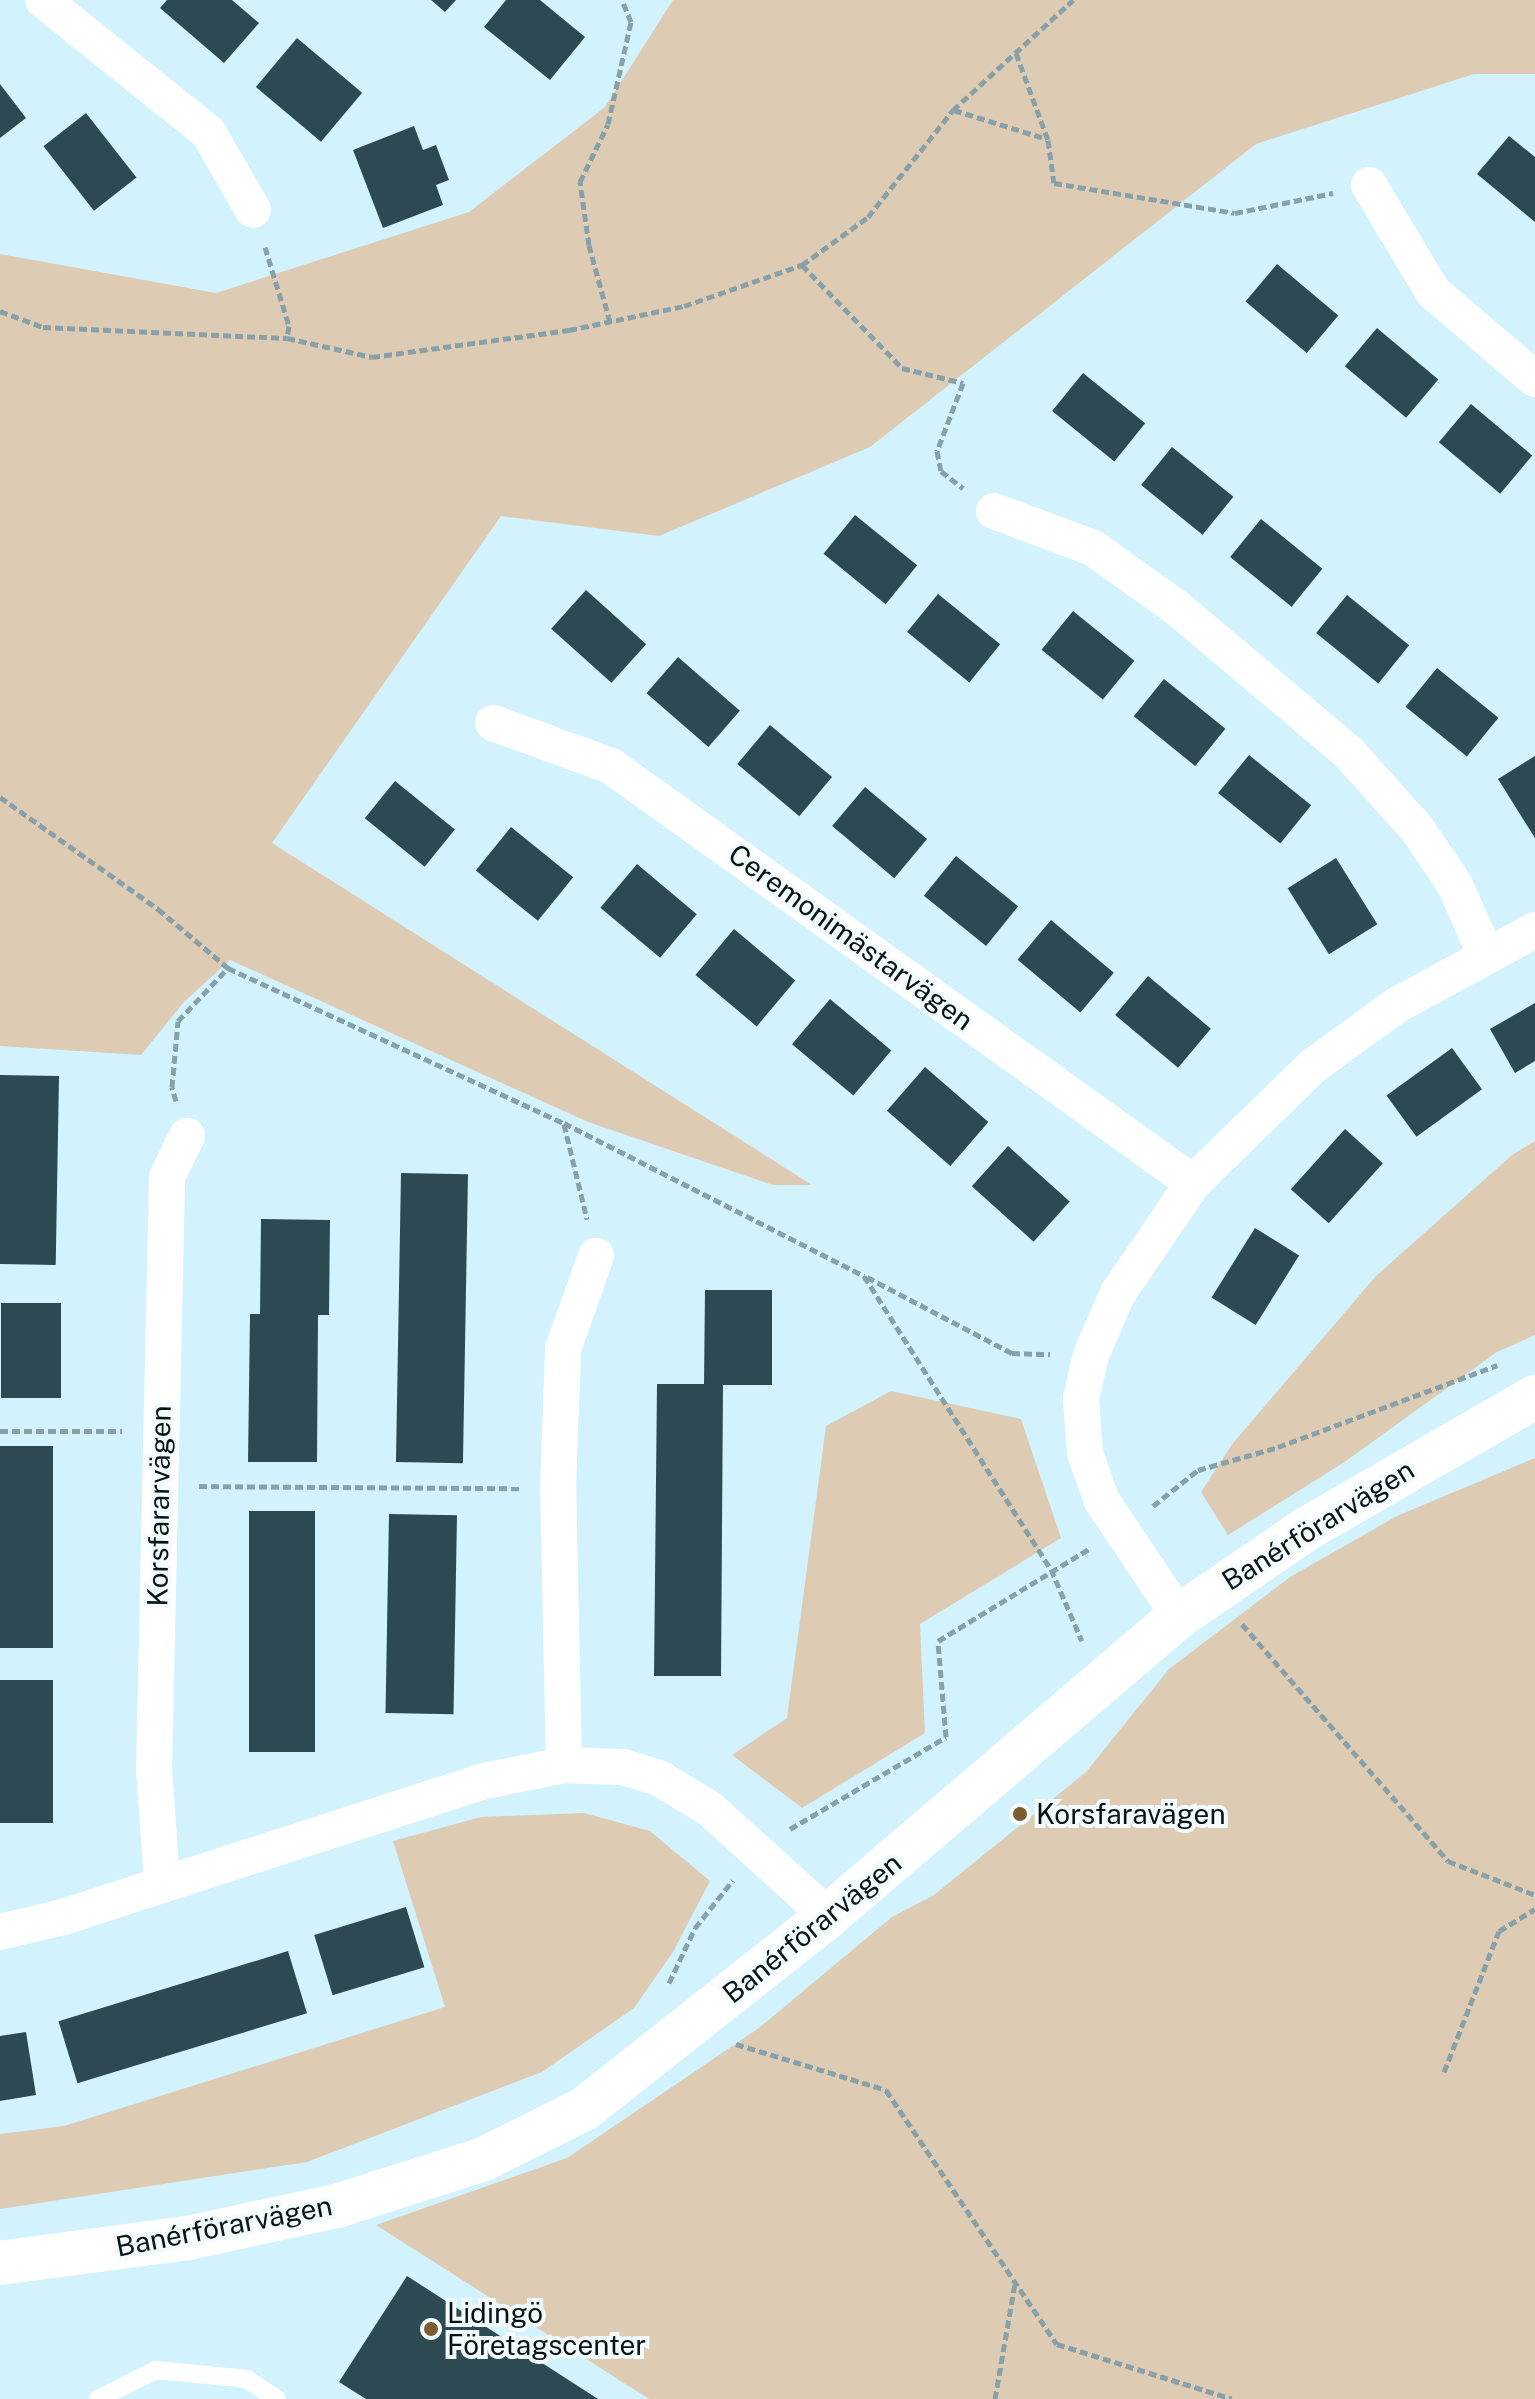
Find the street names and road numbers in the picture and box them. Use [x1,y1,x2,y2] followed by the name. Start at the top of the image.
[722,837,980,1037] street label: Ceremonimästarvägen
[140,1405,178,1607] street label: Korsfararvägen
[1216,1453,1420,1597] street label: Banérförarvägen
[716,1846,908,2010] street label: Banérförarvägen
[113,2189,335,2263] street label: Banérförarvägen

